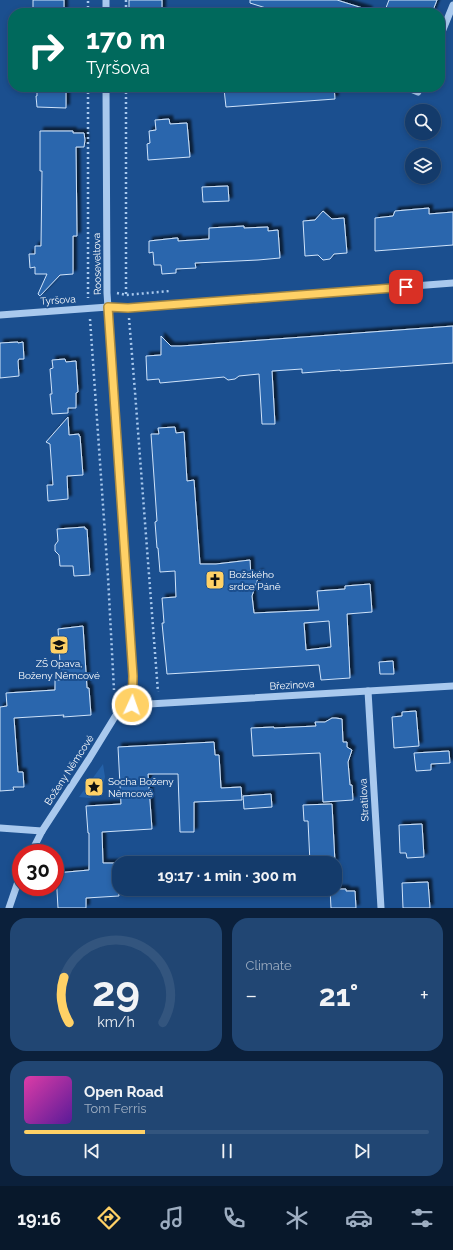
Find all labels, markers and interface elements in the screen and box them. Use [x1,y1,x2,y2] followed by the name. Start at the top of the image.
[86,23,166,56] text: 170 m
[20,24,72,76] icon: right
[86,57,150,78] text: Tyršova
[405,104,441,184] map controls
[405,104,441,140] button: search
[405,148,441,184] button: layers
[91,233,103,295] street label: Rooseveltova
[389,270,423,304] pin
[395,276,417,298] icon: arrive
[40,293,76,307] street label: Tyršova
[204,569,226,591] church icon: Božského srdce Páně
[229,569,281,592] place label: Božského srdce Páně
[48,634,70,656] school or university icon: ZŠ Opava, Boženy Němcové
[18,658,100,681] place label: ZŠ Opava, Boženy Němcové
[269,678,315,692] street label: Březinova
[111,684,153,726] position arrow
[42,733,96,807] street label: Boženy Němcové
[83,776,105,798] place icon: Socha Boženy Němcové
[108,776,174,799] place label: Socha Boženy Němcové
[357,778,371,822] street label: Stratilova
[12,844,64,896] speed limit sign: 30
[157,867,297,885] text: 19:17 · 1 min · 300 m
[246,958,292,973] text: Climate
[92,966,140,1015] text: 29
[319,978,358,1013] text: 21°
[246,982,257,1008] text: −
[420,982,429,1008] text: +
[97,1013,135,1029] text: km/h
[84,1083,164,1101] text: Open Road
[84,1101,147,1116] text: Tom Ferris
[81,1140,103,1162] icon: previous
[216,1140,238,1162] icon: pause
[351,1140,373,1162] icon: next
[95,1204,123,1232] icon: directions
[158,1204,186,1232] icon: music
[220,1204,248,1232] icon: phone
[283,1204,311,1232] icon: climate
[345,1204,373,1232] icon: car
[408,1204,436,1232] icon: filters
[17,1208,61,1229] text: 19:16

